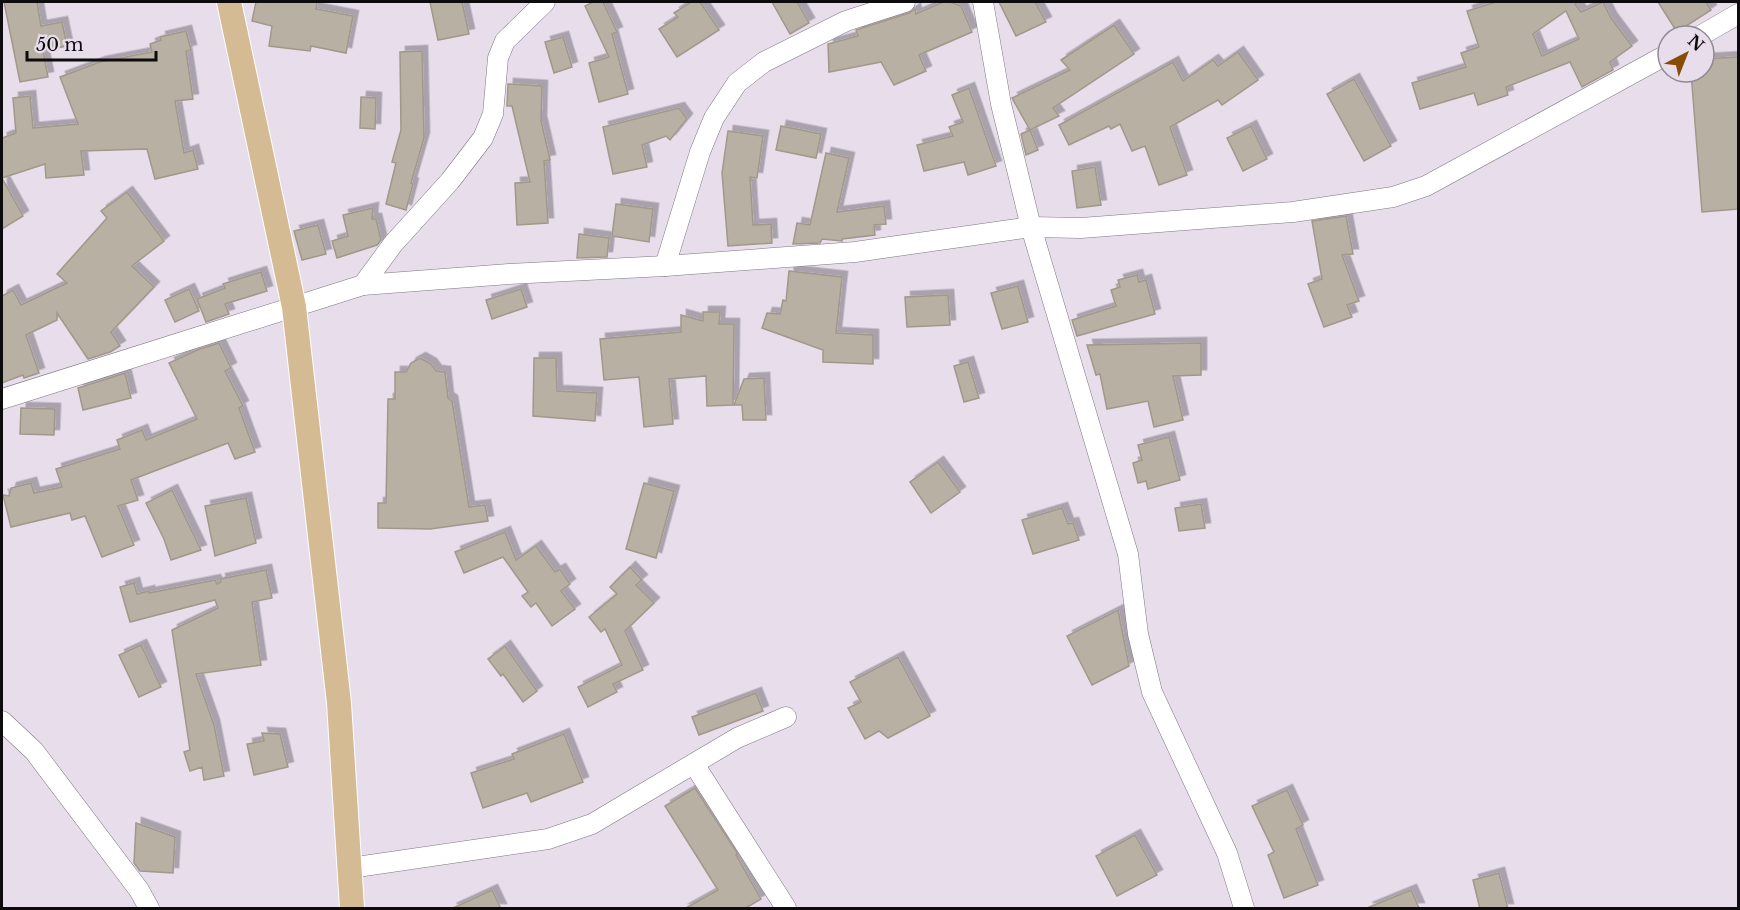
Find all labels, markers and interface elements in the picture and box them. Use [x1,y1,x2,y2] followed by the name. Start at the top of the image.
[27,24,156,62] scale bar
[1656,24,1716,84] north arrow
[1684,30,1708,55] text: N
[36,34,84,56] text: 50 m

